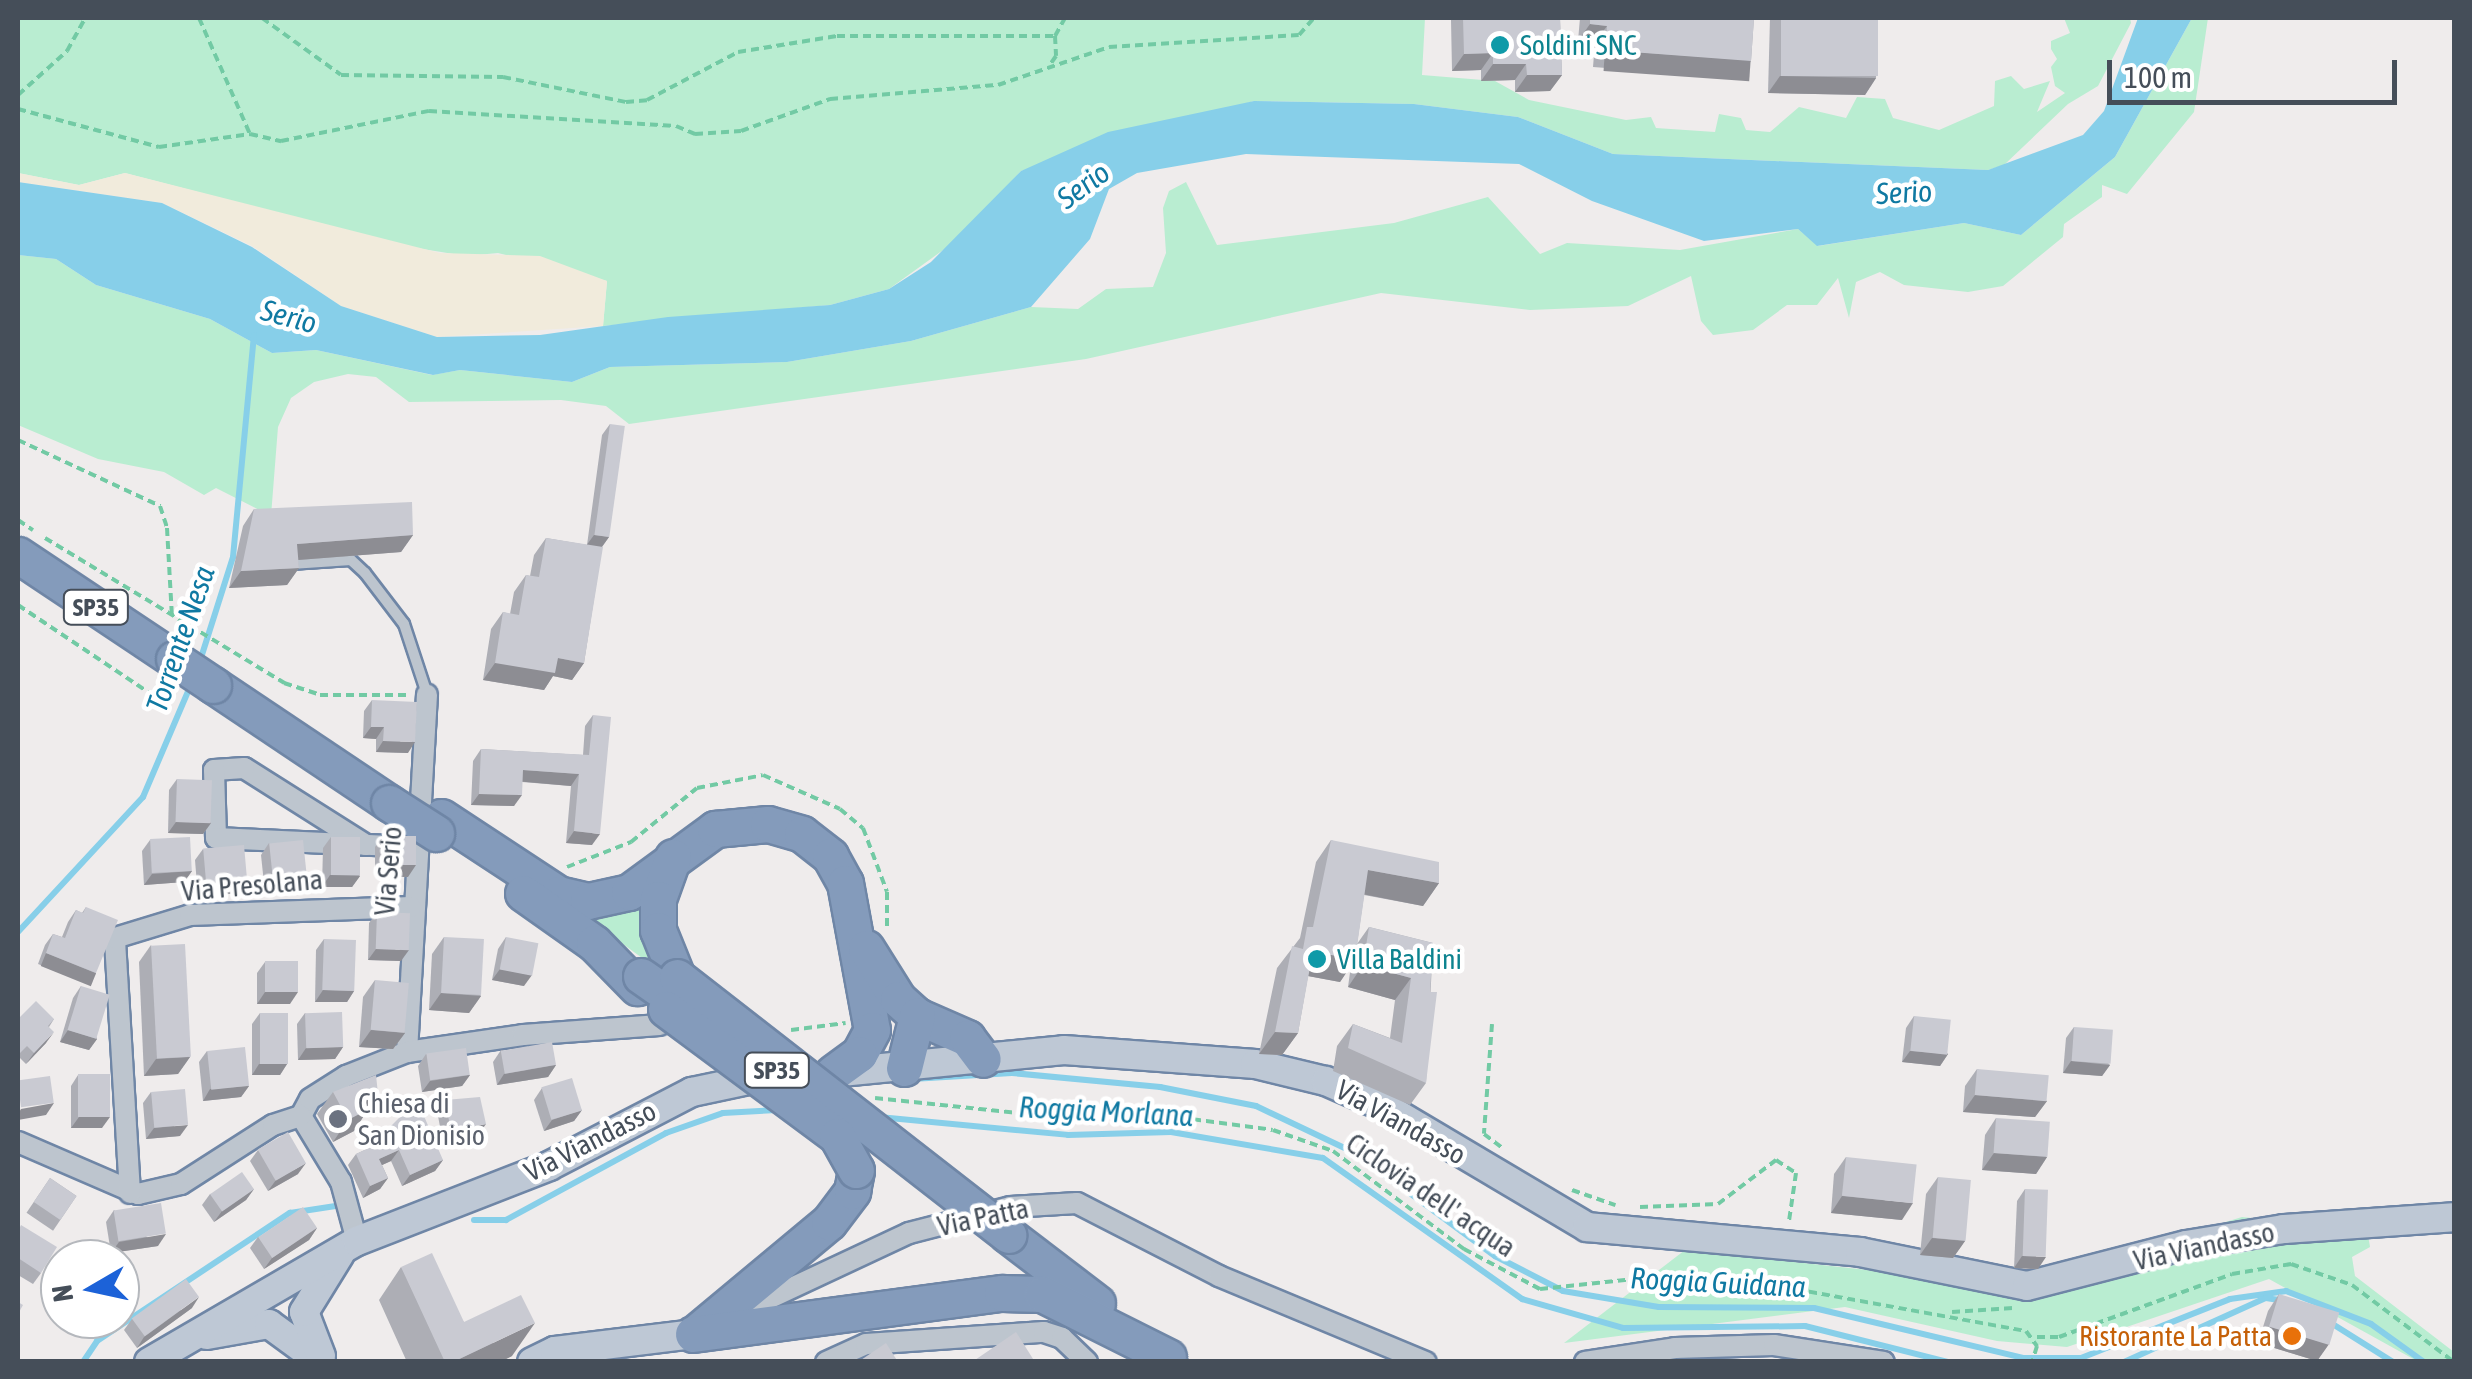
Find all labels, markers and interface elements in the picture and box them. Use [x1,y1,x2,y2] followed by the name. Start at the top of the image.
[1520,28,1637,62] place label: Soldini SNC
[1489,34,1511,56] marker: Soldini SNC
[2112,40,2402,102] scale bar
[2124,60,2192,94] text: 100 m
[1050,154,1116,216] water label: Serio
[1875,173,1933,211] water label: Serio
[257,291,321,341] water label: Serio
[138,561,222,717] water label: Torrente Nesa
[61,587,131,627] road number: SP35
[367,825,409,917] street label: Via Serio
[180,862,324,908] street label: Via Presolana
[1337,942,1462,976] place label: Villa Baldini
[1306,948,1328,970] marker: Villa Baldini
[742,1050,812,1090] road number: SP35
[1330,1073,1472,1171] street label: Via Viandasso
[358,1086,485,1152] place label: Chiesa di San Dionisio
[1018,1088,1194,1134] water label: Roggia Morlana
[519,1094,661,1188] street label: Via Viandasso
[327,1108,349,1130] marker: Chiesa di San Dionisio
[1340,1126,1522,1264] street label: Ciclovia dell' acqua
[934,1191,1032,1243] street label: Via Patta
[2131,1215,2277,1277] street label: Via Viandasso
[40,1239,140,1339] north arrow
[1629,1259,1807,1305] water label: Roggia Guidana
[45,1283,79,1304] text: N
[2079,1319,2272,1353] place label: Ristorante La Patta
[2281,1325,2303,1347] marker: Ristorante La Patta

